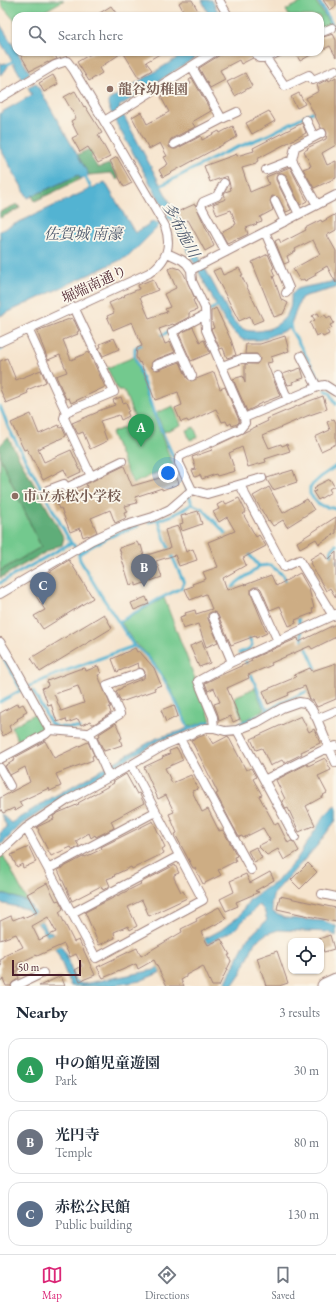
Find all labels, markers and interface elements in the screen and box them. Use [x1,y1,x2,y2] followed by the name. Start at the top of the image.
[12,12,324,56] search box
[26,23,48,45] icon: search
[58,25,123,44] text: Search here
[118,80,188,98] place label: 龍谷幼稚園
[105,84,115,94] marker: 龍谷幼稚園
[159,199,205,262] water label: 多布施川
[44,224,125,243] water label: 佐賀城 南濠
[58,261,130,307] street label: 堀端南通り
[128,414,154,447] pin: A
[158,463,178,483] your location
[23,487,121,505] place label: 市立赤松小学校
[10,491,20,501] marker: 市立赤松小学校
[131,554,157,587] pin: B
[30,572,56,605] pin: C
[288,938,324,974] map controls
[288,938,324,974] button: locate
[12,958,81,977] scale bar
[18,960,39,974] text: 50 m
[16,1001,68,1023] text: Nearby
[279,1004,320,1021] text: 3 results
[55,1053,160,1072] text: 中の館児童遊園
[25,1062,35,1079] text: A
[294,1062,319,1079] text: 30 m
[55,1072,77,1089] text: Park
[55,1125,100,1144] text: 光円寺
[26,1134,34,1151] text: B
[294,1134,319,1151] text: 80 m
[55,1144,92,1161] text: Temple
[55,1197,130,1216] text: 赤松公民館
[25,1206,35,1223] text: C
[288,1206,319,1223] text: 130 m
[55,1216,132,1233] text: Public building
[41,1264,63,1302] tab: Map
[145,1264,189,1302] tab: Directions
[271,1264,295,1302] tab: Saved

